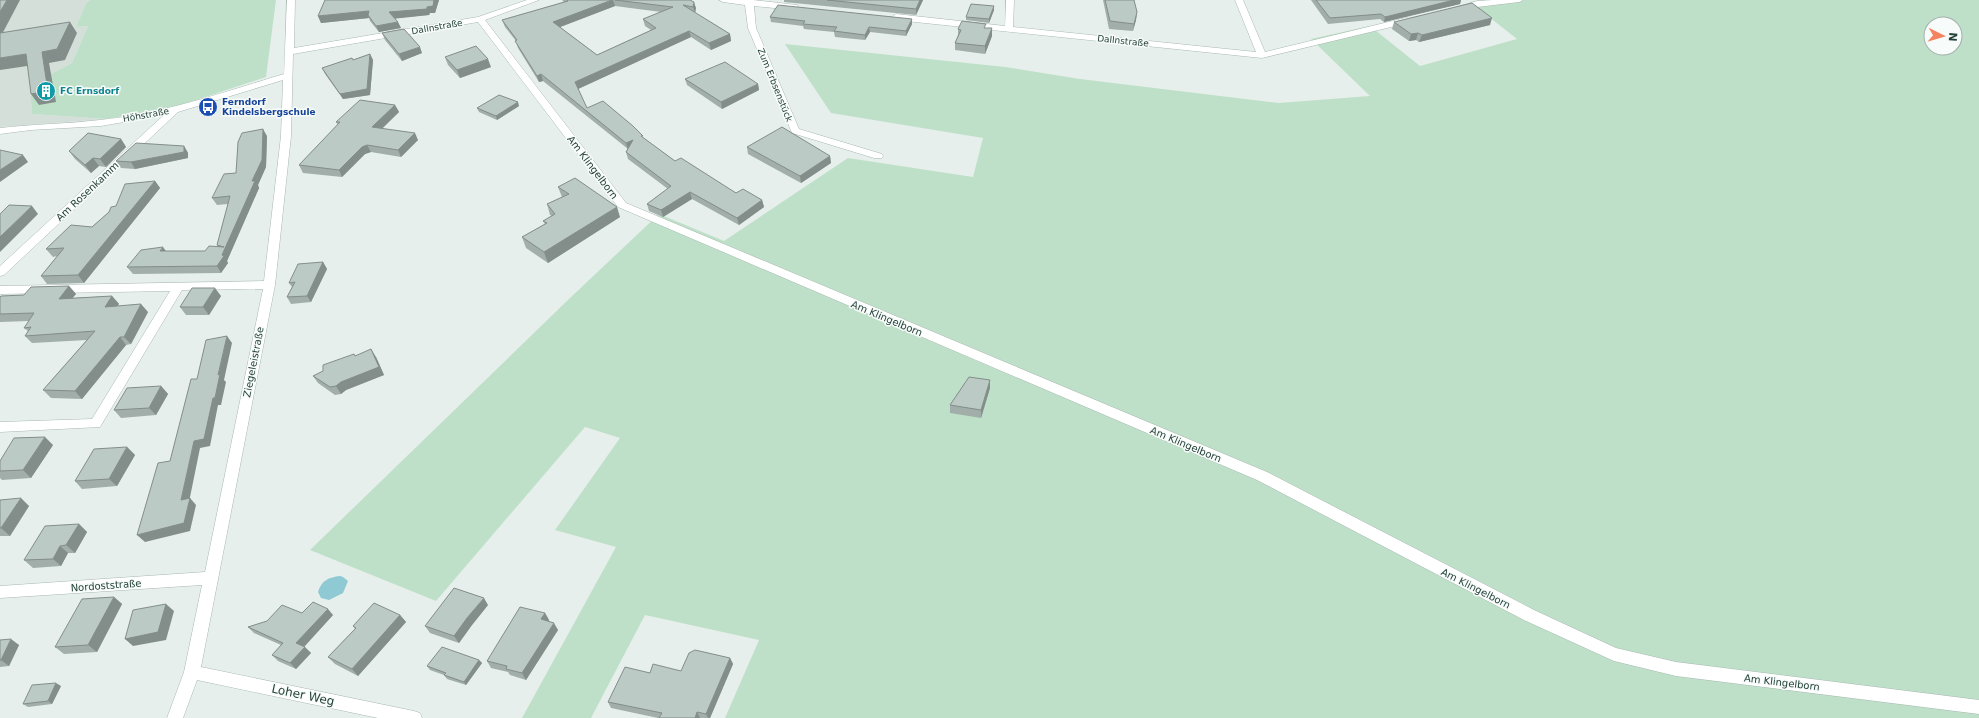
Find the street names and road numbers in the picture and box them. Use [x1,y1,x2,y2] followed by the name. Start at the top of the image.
[411,17,464,36] street label: Dallnstraße
[1097,33,1150,49] street label: Dallnstraße
[756,47,795,124] street label: Zum Erbsenstück
[122,106,170,124] street label: Höhstraße
[565,134,620,201] street label: Am Klingelborn
[54,160,121,223] street label: Am Rosenkamm
[850,299,924,338] street label: Am Klingelborn
[241,326,266,398] street label: Ziegeleistraße
[1149,425,1223,464] street label: Am Klingelborn
[1439,566,1512,611] street label: Am Klingelborn
[70,578,142,593] street label: Nordoststraße
[1743,672,1820,693] street label: Am Klingelborn
[270,682,336,708] street label: Loher Weg

